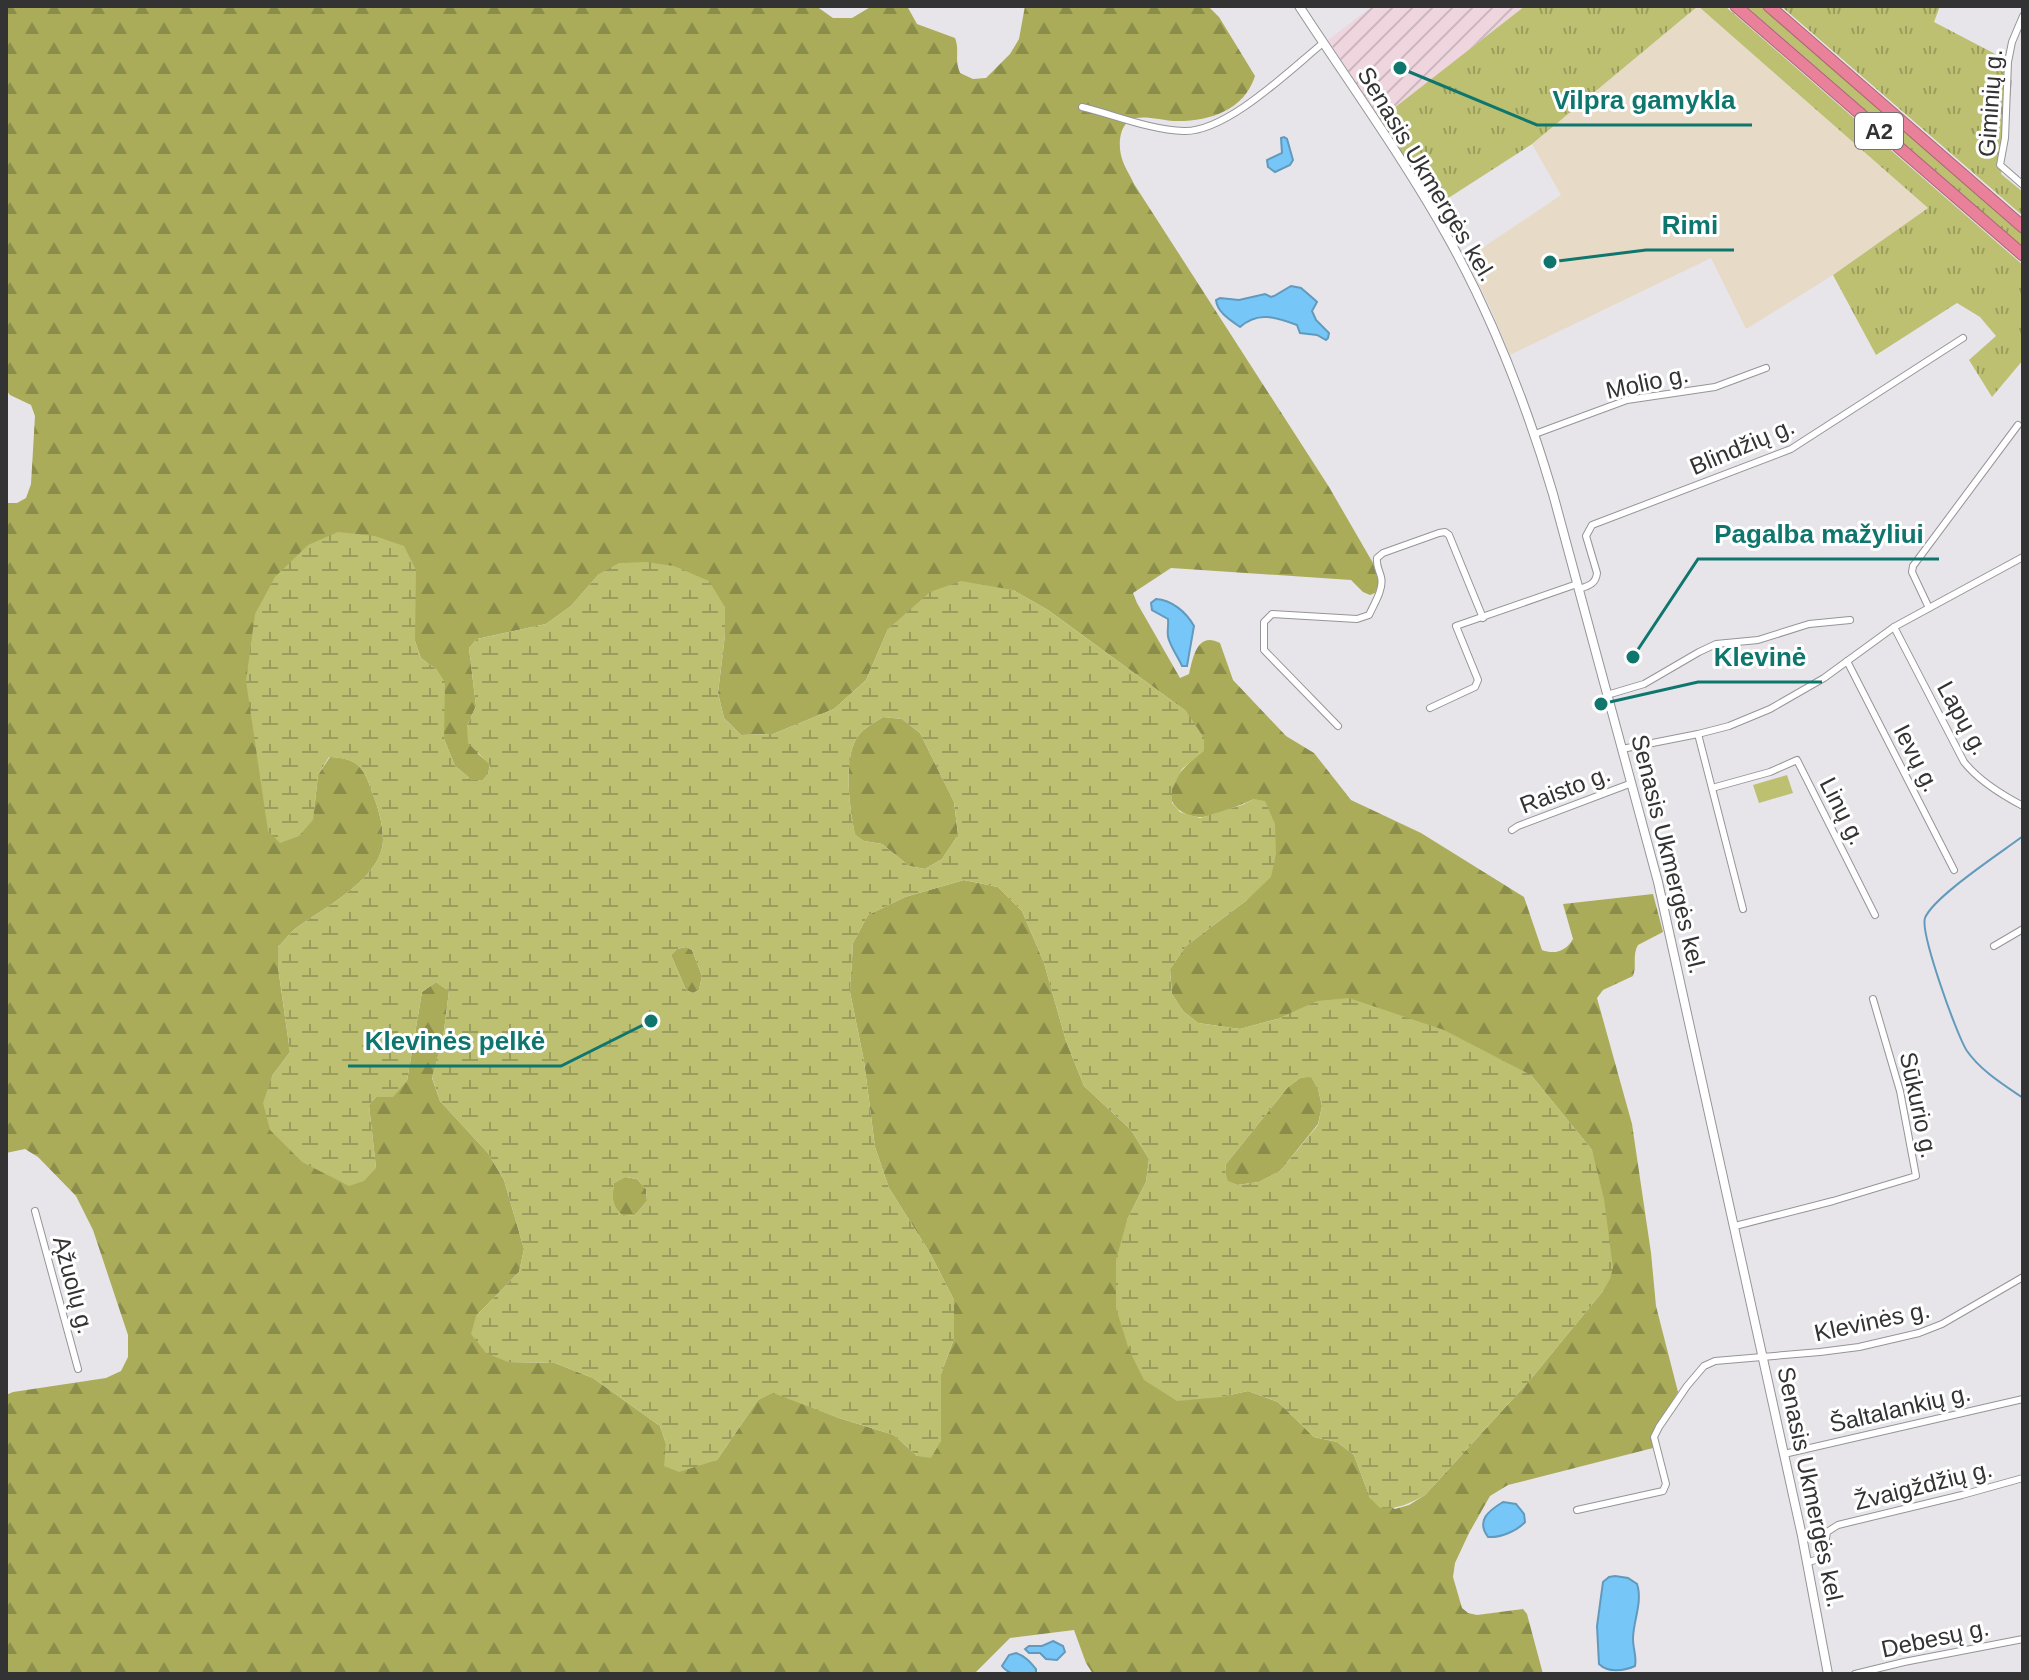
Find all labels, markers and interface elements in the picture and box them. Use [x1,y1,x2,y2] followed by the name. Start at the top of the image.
[1973,48,2007,158] street label: Giminių g.
[1352,62,1502,286] street label: Senasis Ukmergės kel.
[1537,75,1752,125] callout: Vilpra gamykla
[1552,85,1736,115] text: Vilpra gamykla
[1855,113,1903,149] road number: A2
[1646,200,1734,250] callout: Rimi
[1662,210,1718,240] text: Rimi
[1603,360,1691,404] street label: Molio g.
[1686,412,1798,480] street label: Blindžių g.
[1698,509,1939,559] callout: Pagalba mažyliui
[1714,519,1924,549] text: Pagalba mažyliui
[1698,632,1822,682] callout: Klevinė
[1714,642,1806,672] text: Klevinė
[1932,676,1994,760] street label: Lapų g.
[1889,720,1945,796] street label: Ievų g.
[1626,732,1712,976] street label: Senasis Ukmergės kel.
[1516,759,1614,819] street label: Raisto g.
[1815,773,1871,849] street label: Linų g.
[348,1016,561,1066] callout: Klevinės pelkė
[365,1026,545,1056] text: Klevinės pelkė
[1895,1049,1943,1161] street label: Sūkurio g.
[48,1233,100,1337] street label: Ąžuolų g.
[1812,1296,1932,1346] street label: Klevinės g.
[1772,1364,1850,1610] street label: Senasis Ukmergės kel.
[1827,1379,1973,1437] street label: Šaltalankių g.
[1851,1455,1995,1515] street label: Žvaigždžių g.
[1879,1613,1991,1663] street label: Debesų g.

